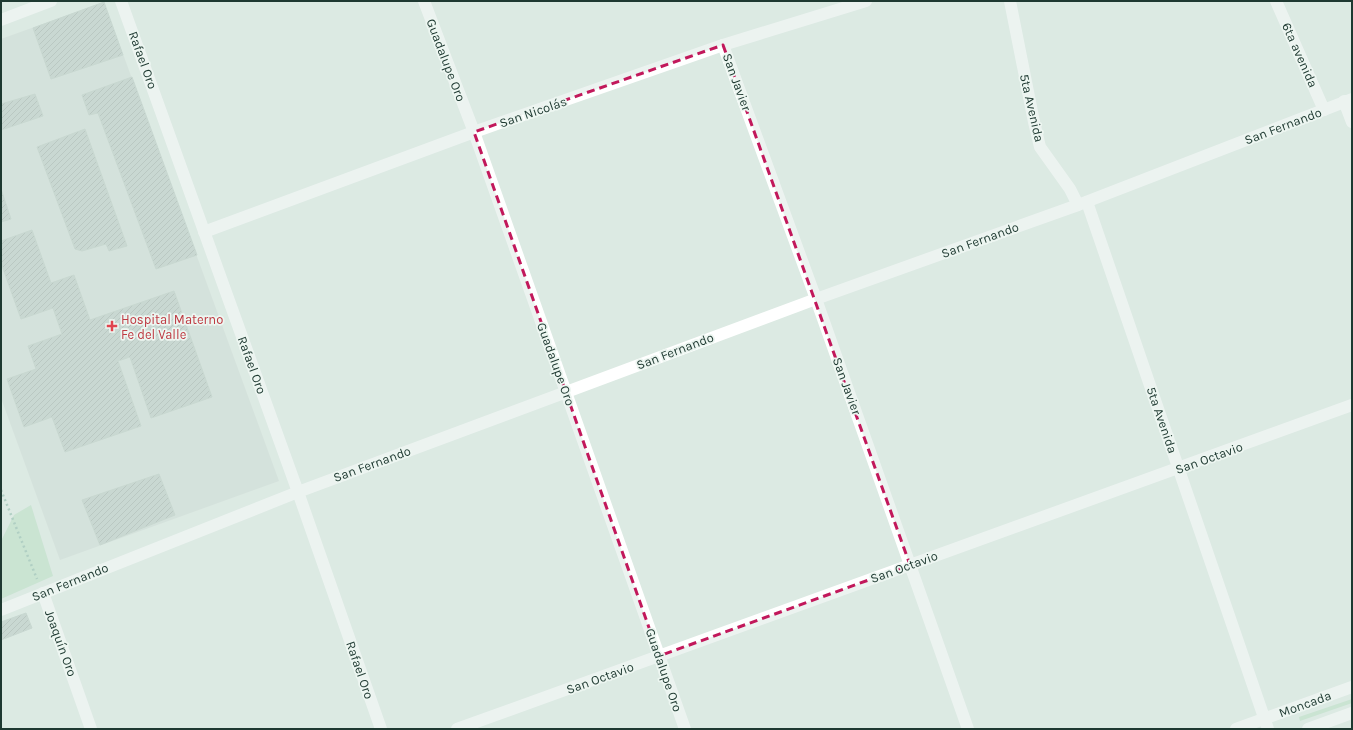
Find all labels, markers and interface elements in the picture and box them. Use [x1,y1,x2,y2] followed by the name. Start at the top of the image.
[423,17,469,103] street label: Guadalupe Oro
[1279,20,1321,90] street label: 6ta avenida
[126,29,160,91] street label: Rafael Oro
[720,51,754,113] street label: San Javier
[1017,72,1047,144] street label: 5ta Avenida
[497,93,569,131] street label: San Nicolás
[1242,104,1324,148] street label: San Fernando
[939,219,1021,261] street label: San Fernando
[121,312,223,342] place label: Hospital Materno Fe del Valle
[106,320,118,332] marker: Hospital Materno Fe del Valle
[534,320,578,408] street label: Guadalupe Oro
[634,329,716,373] street label: San Fernando
[235,334,269,396] street label: Rafael Oro
[830,355,864,417] street label: San Javier
[1144,385,1180,455] street label: 5ta Avenida
[1173,439,1245,477] street label: San Octavio
[331,443,413,485] street label: San Fernando
[868,548,940,586] street label: San Octavio
[29,560,111,604] street label: San Fernando
[41,608,80,679] street label: Joaquín Oro
[643,626,685,714] street label: Guadalupe Oro
[343,639,377,701] street label: Rafael Oro
[564,659,636,697] street label: San Octavio
[1277,688,1333,720] street label: Moncada

